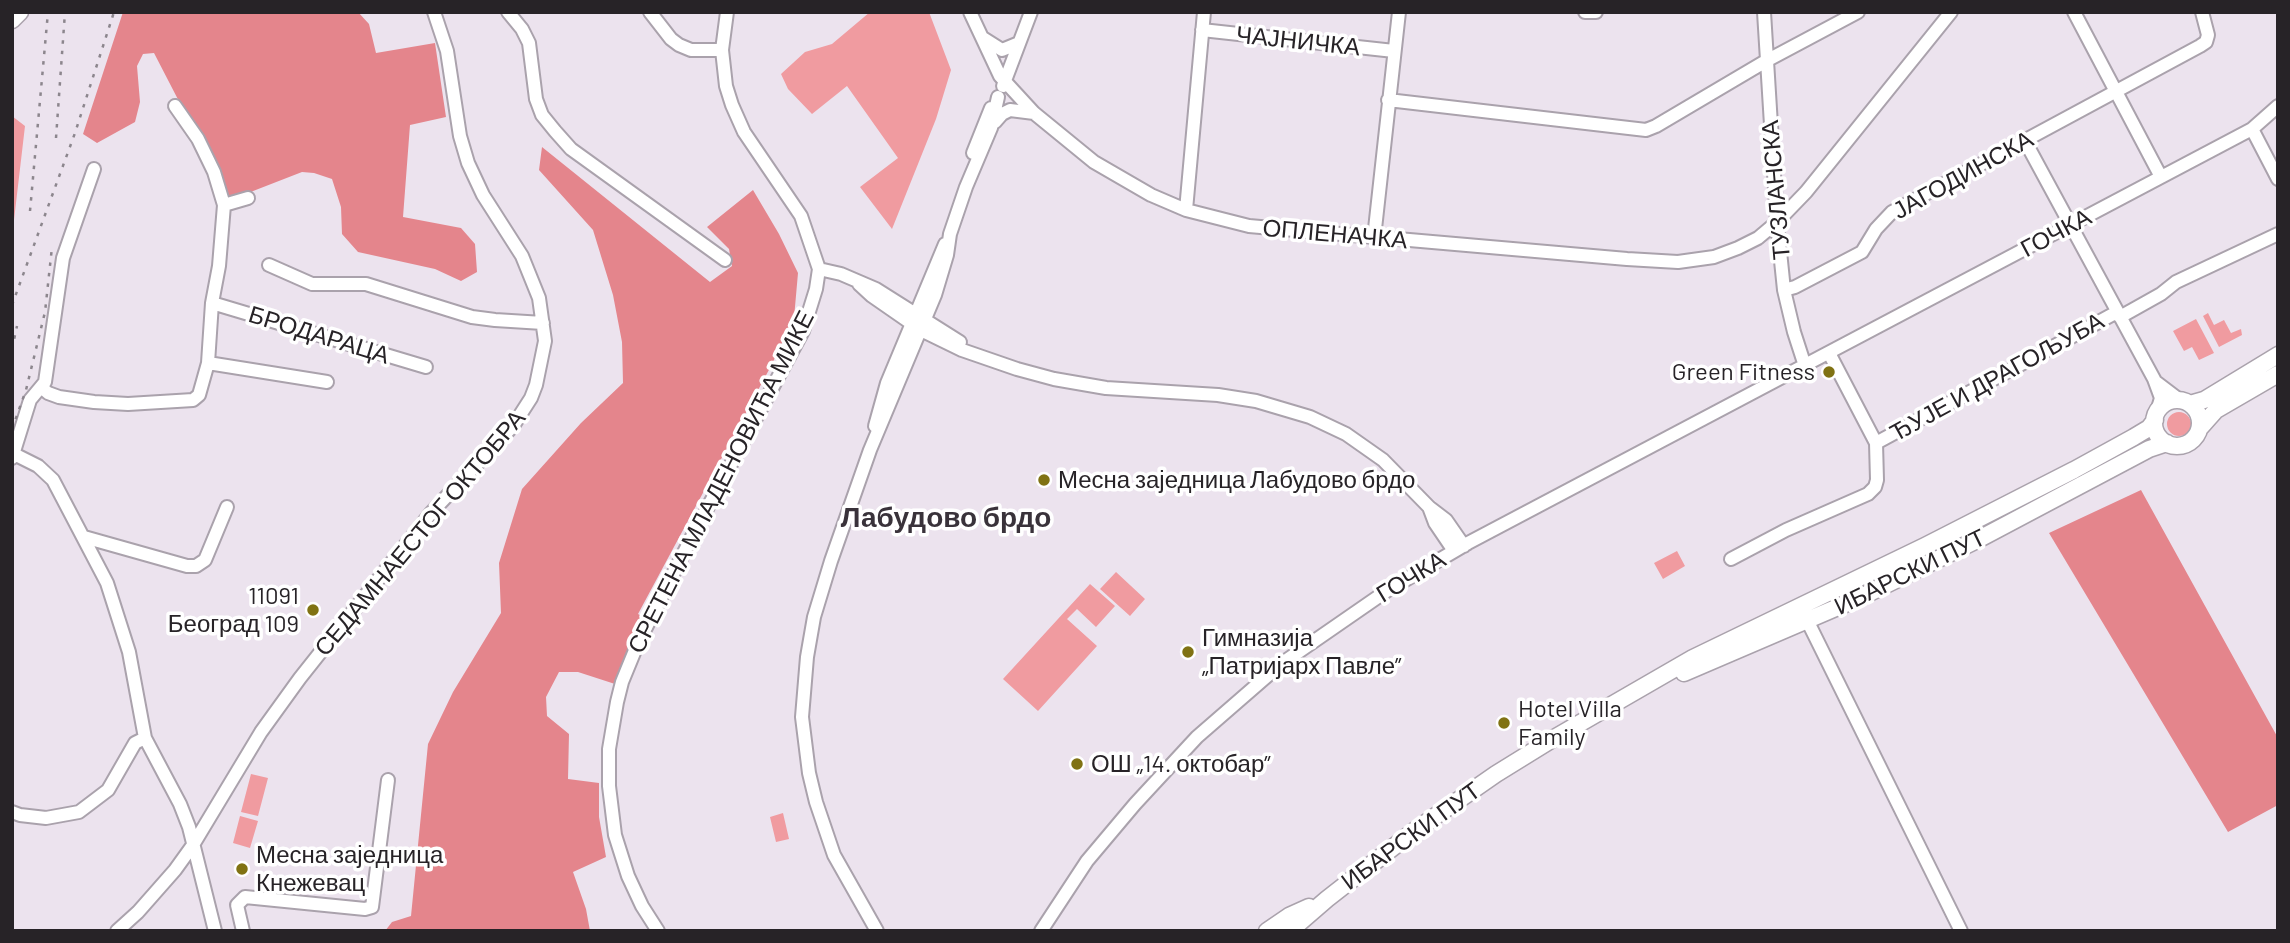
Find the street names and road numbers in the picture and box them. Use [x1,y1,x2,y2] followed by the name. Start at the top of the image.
[1235,20,1361,62] street label: ЧАЈНИЧКА
[1756,119,1796,261] street label: ТУЗЛАНСКА
[1888,125,2038,225] street label: ЈАГОДИНСКА
[2016,202,2096,264] street label: ГОЧКА
[1261,213,1409,255] street label: ОПЛЕНАЧКА
[245,300,393,370] street label: БРОДАРАЦА
[622,306,820,658] street label: СРЕТЕНА МЛАДЕНОВИЋА МИКЕ
[1885,306,2109,448] street label: ЂУЈЕ И ДРАГОЉУБА
[309,404,531,662] street label: СЕДАМНАЕСТОГ ОКТОБРА
[1830,523,1990,621] street label: ИБАРСКИ ПУТ
[1371,545,1451,609] street label: ГОЧКА
[1336,776,1486,896] street label: ИБАРСКИ ПУТ

